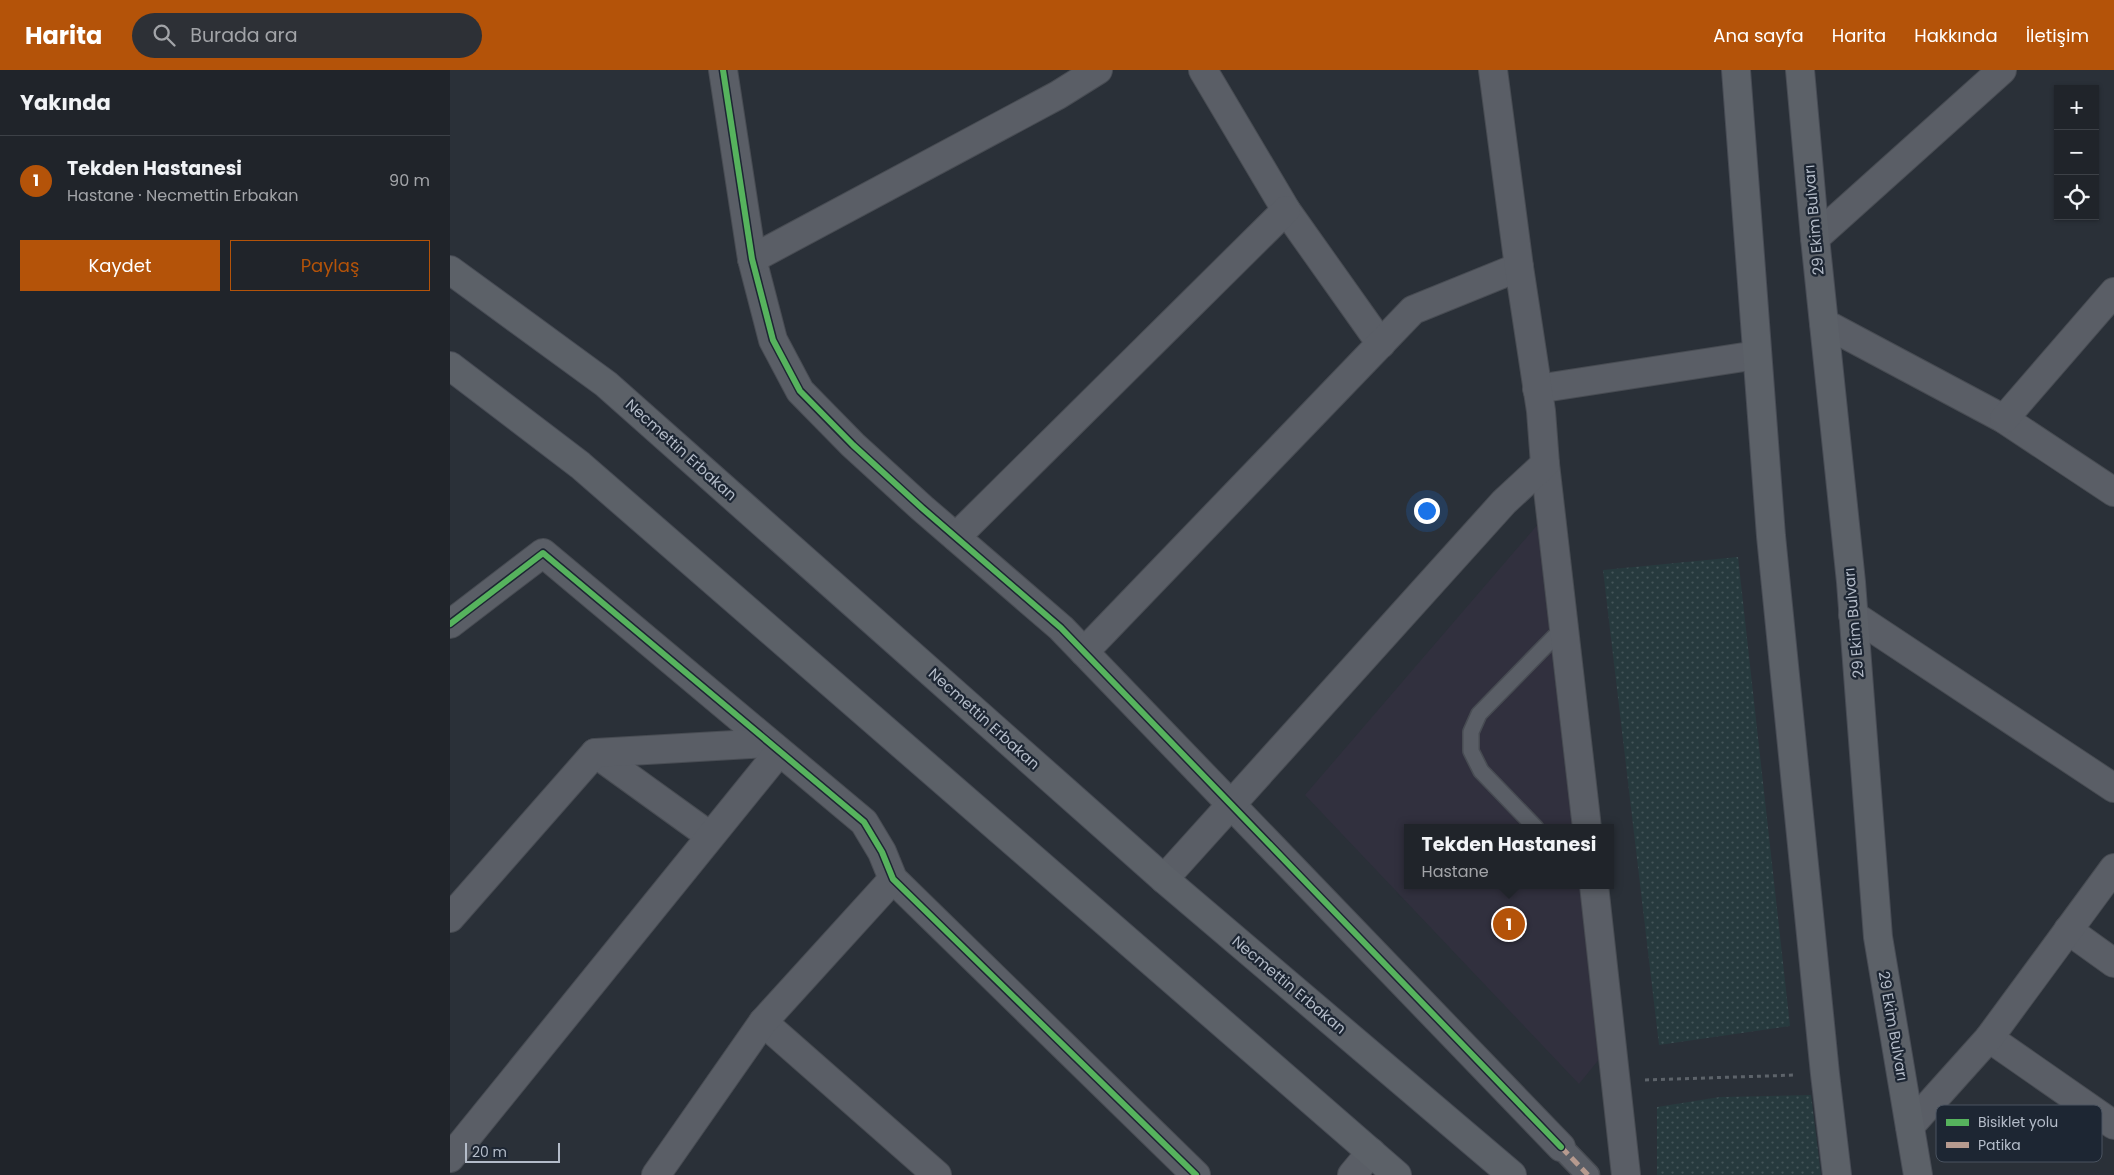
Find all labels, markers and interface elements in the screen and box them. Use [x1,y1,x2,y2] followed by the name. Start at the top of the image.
[132,13,482,58] search box
[25,19,102,52] text: Harita
[150,21,178,49] icon: search
[190,22,298,49] text: Burada ara
[1713,23,1804,48] text: Ana sayfa
[1832,23,1886,48] text: Harita
[1914,23,1998,48] text: Hakkında
[2026,23,2089,48] text: İletişim
[2054,85,2099,220] map controls
[2054,85,2099,130] button: +
[20,88,111,117] text: Yakında
[2054,130,2099,175] button: −
[67,155,242,182] text: Tekden Hastanesi
[1798,164,1829,276] street label: 29 Ekim Bulvarı
[33,169,39,192] text: 1
[389,169,430,192] text: 90 m
[2054,175,2099,220] button: locate
[67,184,298,207] text: Hastane · Necmettin Erbakan
[20,240,220,291] button: Kaydet
[230,240,430,291] button: Paylaş
[621,394,741,505] street label: Necmettin Erbakan
[1414,498,1440,524] your location
[1838,567,1869,679] street label: 29 Ekim Bulvarı
[924,663,1044,774] street label: Necmettin Erbakan
[1404,824,1614,889] popup
[1422,831,1596,858] text: Tekden Hastanesi
[1422,860,1489,883] text: Hastane
[1493,905,1525,943] pin: 1
[1228,931,1351,1039] street label: Necmettin Erbakan
[1874,969,1913,1082] street label: 29 Ekim Bulvarı
[1936,1105,2102,1162] legend
[1978,1112,2058,1132] text: Bisiklet yolu
[1978,1135,2021,1155] text: Patika
[465,1140,560,1163] scale bar
[472,1142,507,1162] text: 20 m

